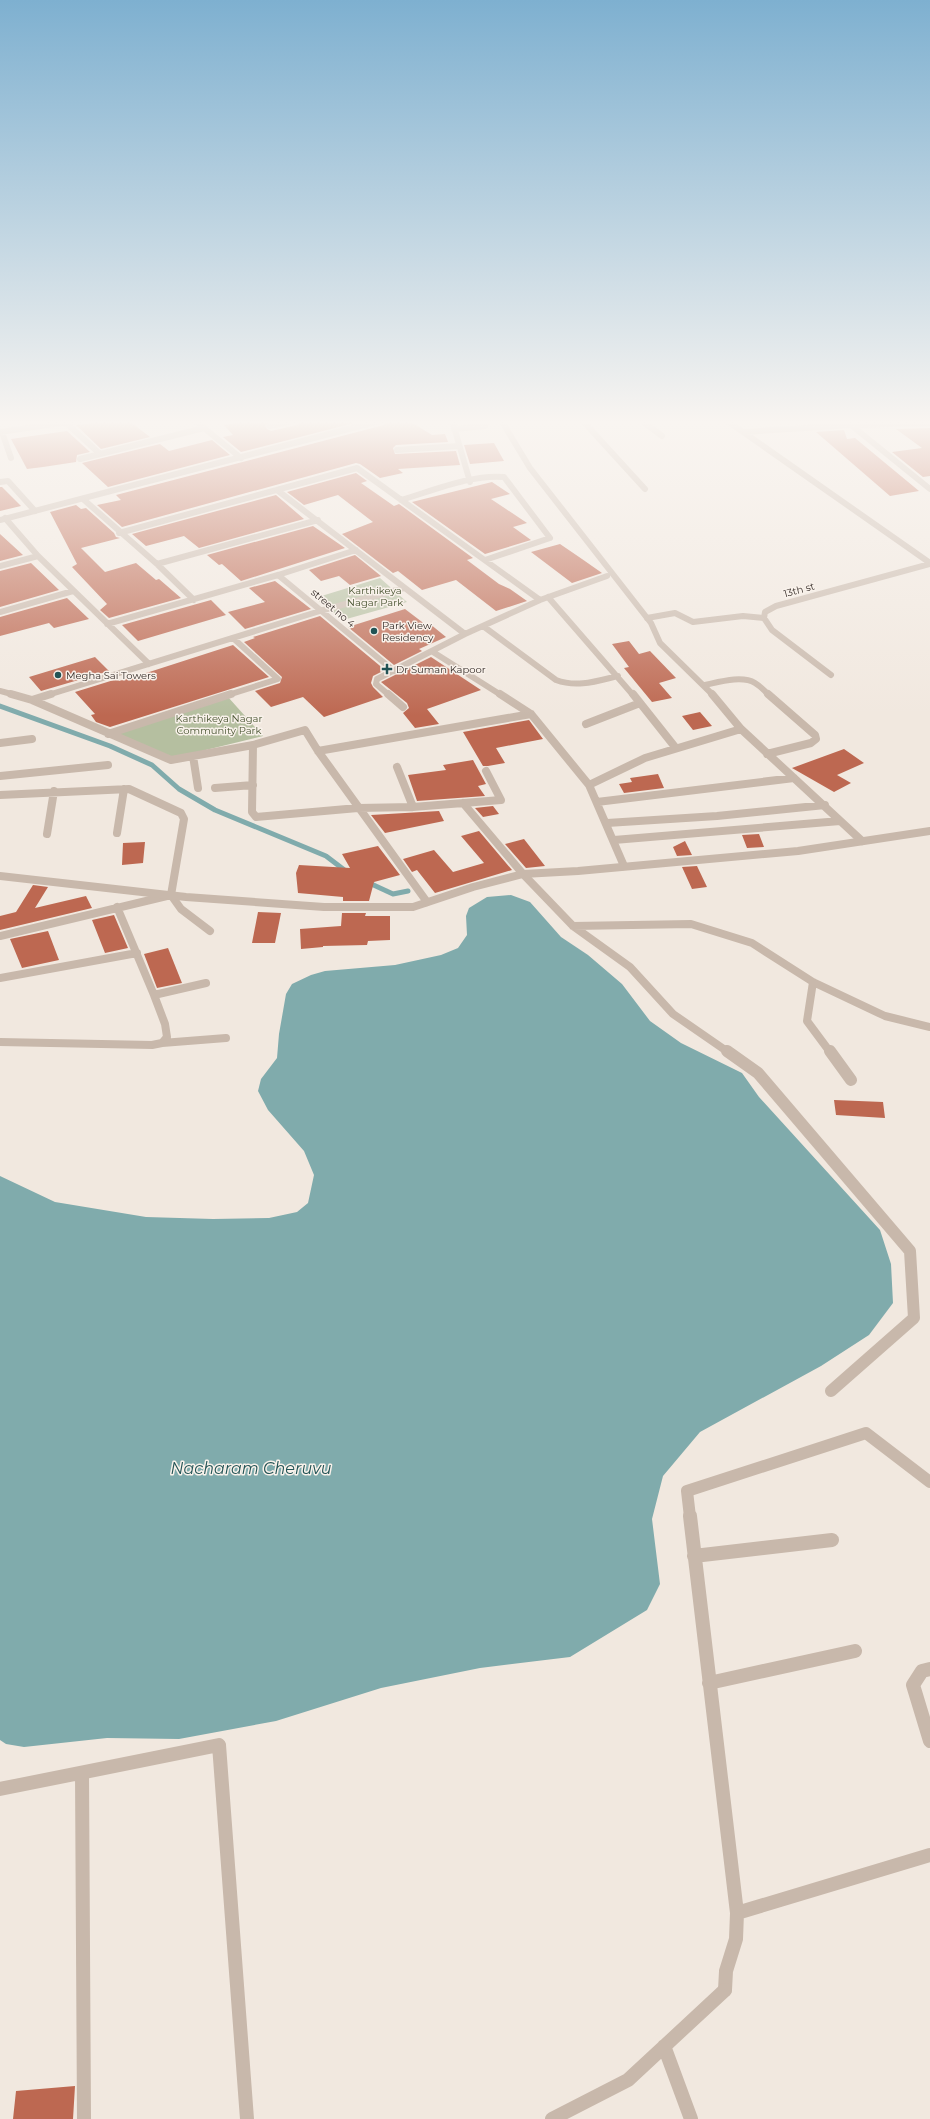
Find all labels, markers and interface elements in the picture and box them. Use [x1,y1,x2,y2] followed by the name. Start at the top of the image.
[782,580,816,600] street label: 13th st
[347,584,403,609] park label: Karthikeya Nagar Park
[308,586,358,631] street label: street no 4
[382,619,434,644] place label: Park View Residency
[369,626,379,636] marker: Park View Residency
[381,663,393,675] marker: Dr Suman Kapoor
[396,663,486,676] place label: Dr Suman Kapoor
[66,669,156,682] place label: Megha Sai Towers
[53,670,63,680] marker: Megha Sai Towers
[176,712,262,737] park label: Karthikeya Nagar Community Park
[170,1459,332,1478] water label: Nacharam Cheruvu

